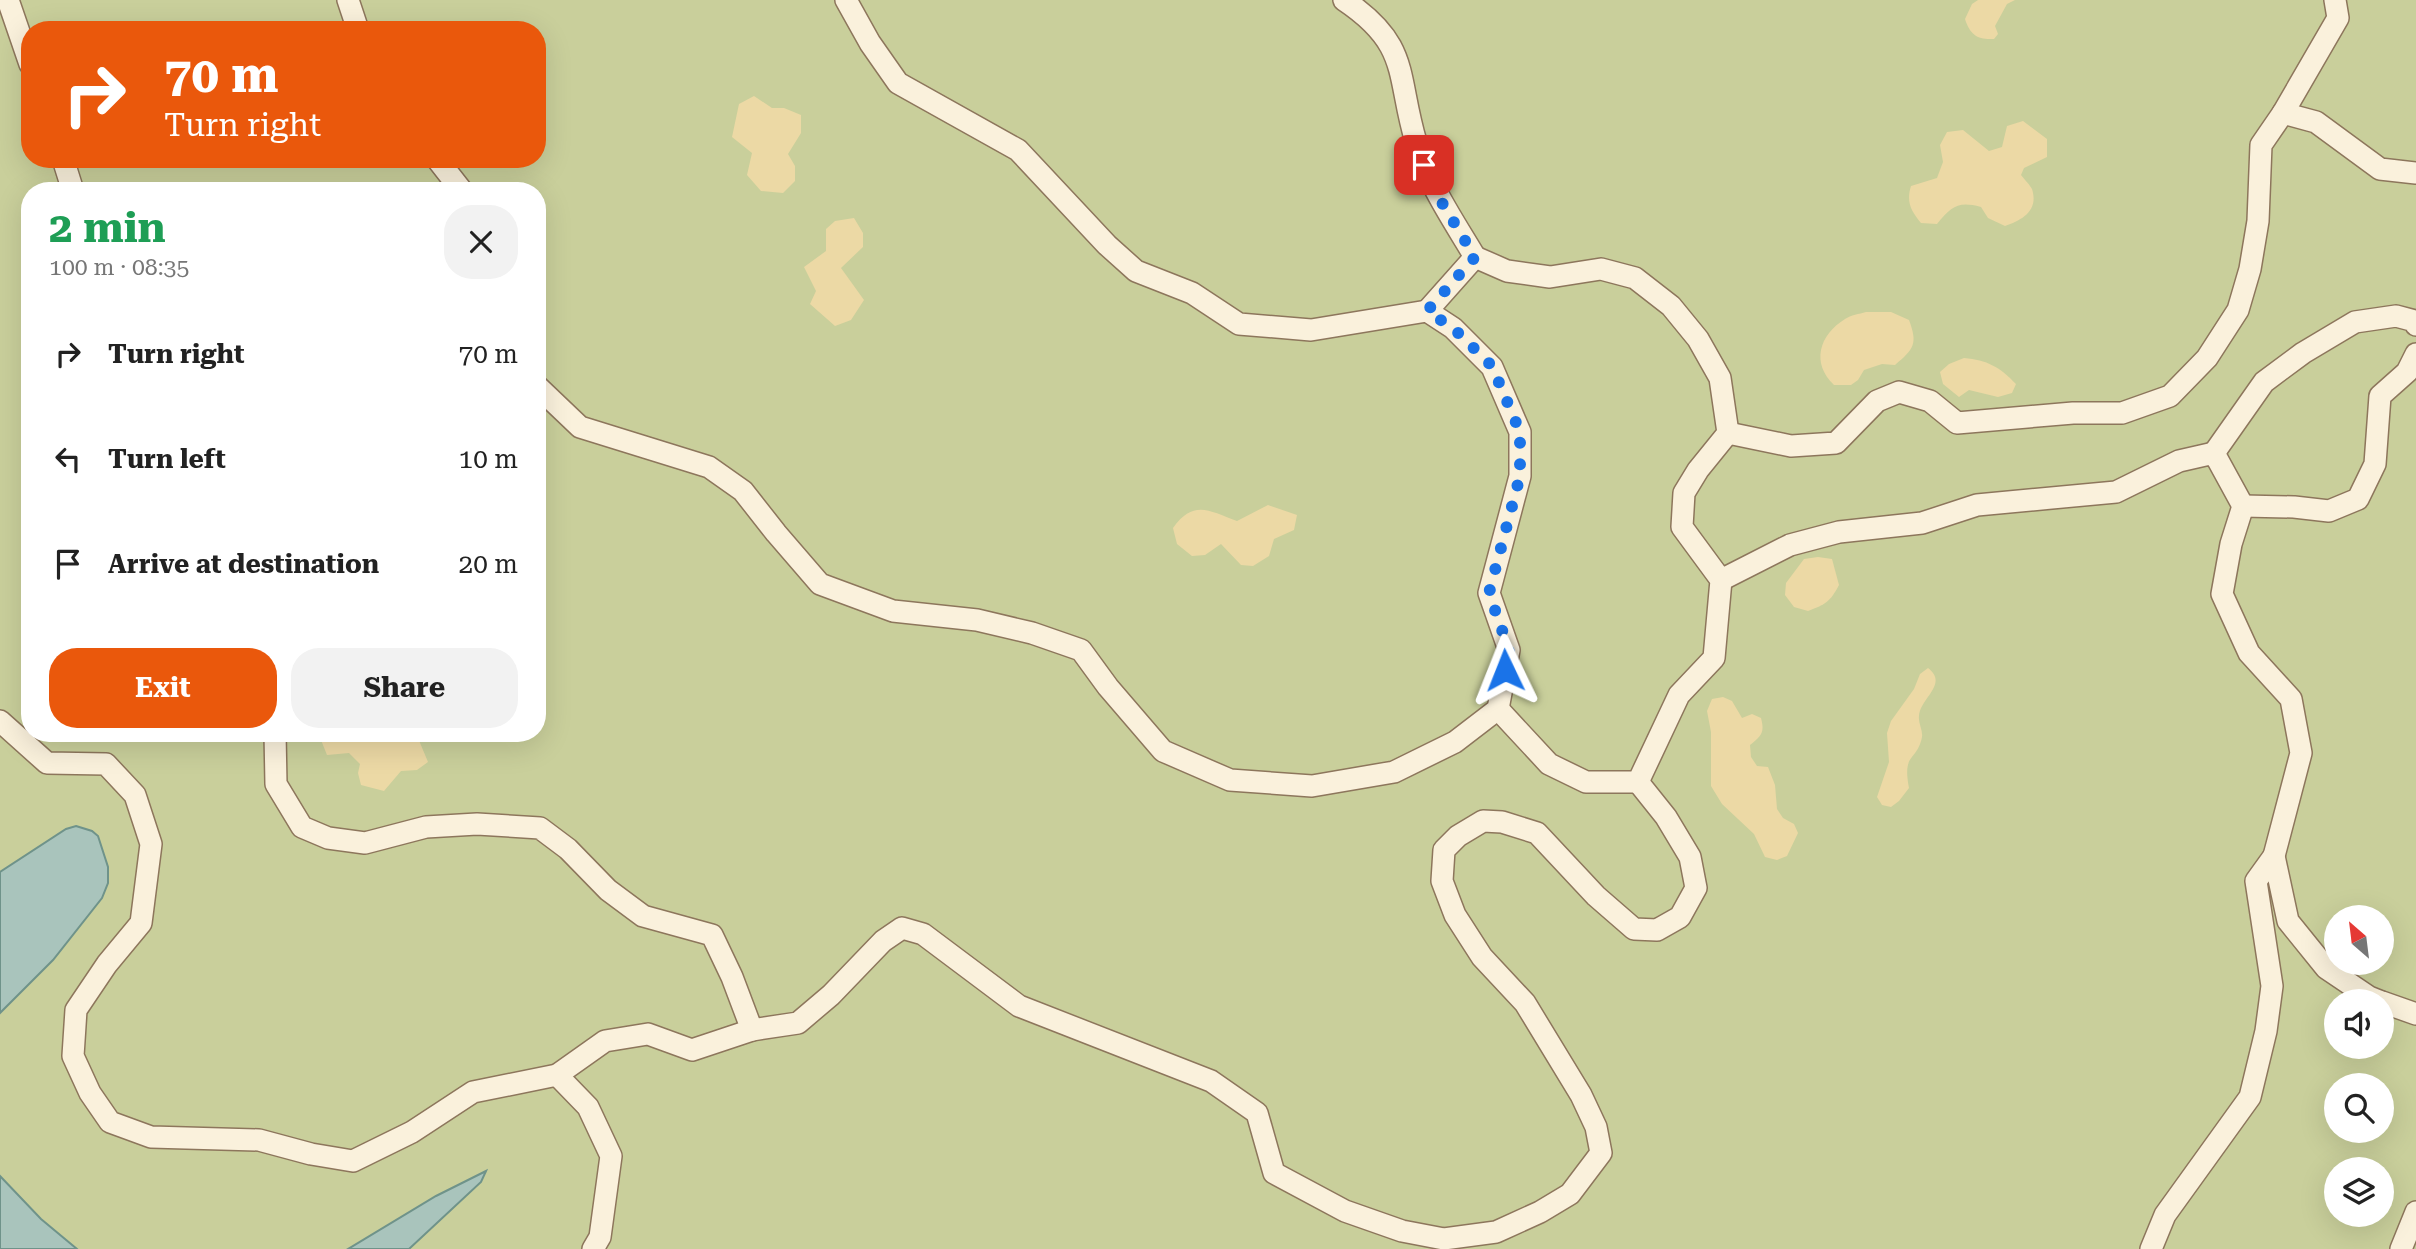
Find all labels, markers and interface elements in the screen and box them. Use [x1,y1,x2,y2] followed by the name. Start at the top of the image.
[164,47,279,104] text: 70 m
[49,49,140,140] icon: right
[164,106,321,144] text: Turn right
[1394,135,1454,195] pin
[1405,146,1443,184] icon: arrive
[49,203,166,252] text: 2 min
[444,205,518,279] button: close
[49,254,189,281] text: 100 m · 08:35
[49,335,87,373] icon: right
[108,339,244,369] text: Turn right
[459,339,518,369] text: 70 m
[49,440,87,478] icon: left
[108,444,226,474] text: Turn left
[459,444,518,474] text: 10 m
[49,545,87,583] icon: arrive
[108,549,379,579] text: Arrive at destination
[459,549,518,579] text: 20 m
[1468,633,1542,707] position arrow
[49,648,277,728] button: Exit
[291,648,518,728] button: Share
[2324,905,2394,975] north arrow
[2324,905,2394,1227] map controls
[2324,989,2394,1059] button: sound
[2324,1073,2394,1143] button: search
[2324,1157,2394,1227] button: layers

